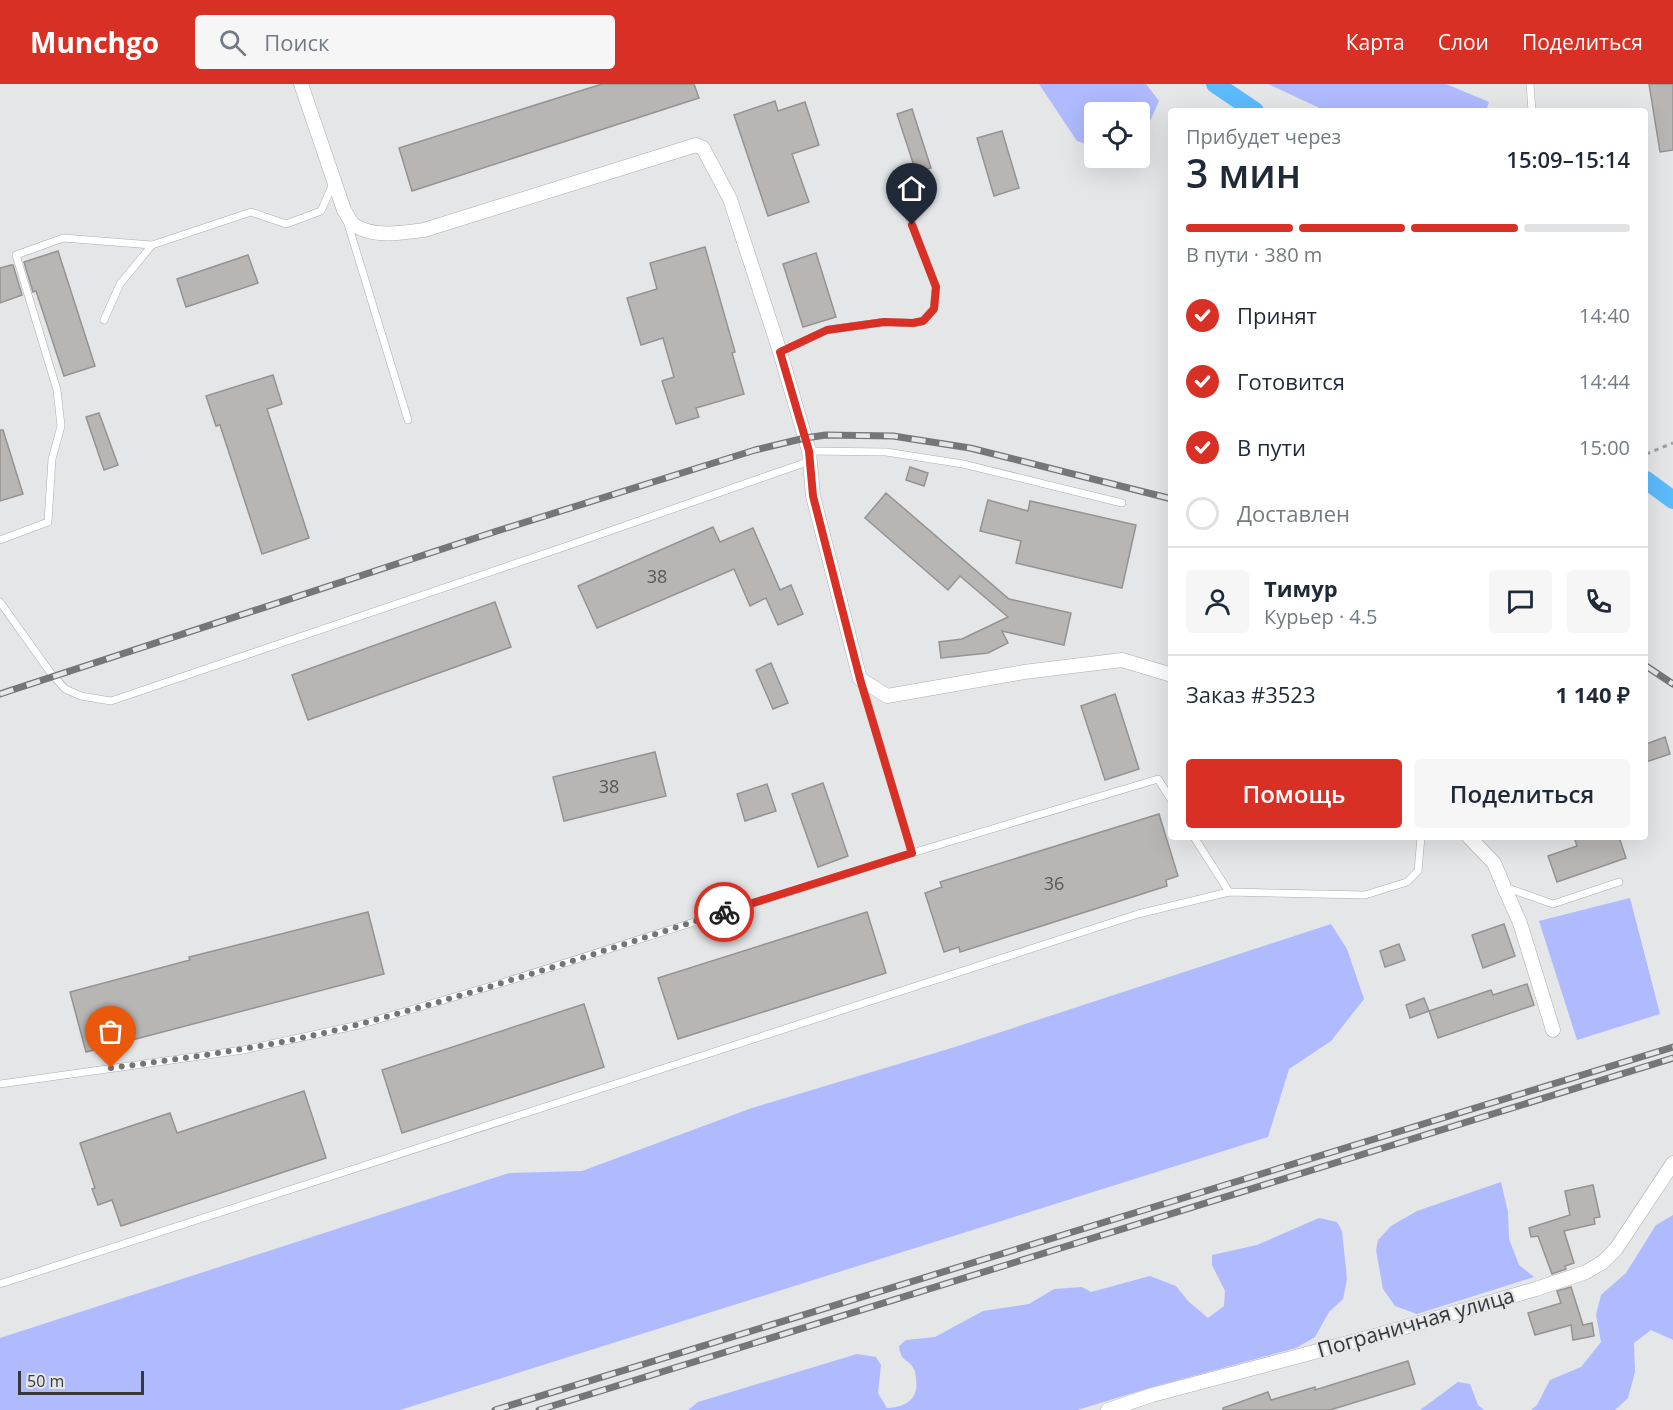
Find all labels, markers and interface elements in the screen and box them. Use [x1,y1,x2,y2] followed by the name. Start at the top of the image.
[195,15,615,69] search box
[30,23,159,61] text: Munchgo
[216,26,249,59] icon: search
[264,27,329,57] text: Поиск
[1346,28,1405,56] text: Карта
[1438,28,1489,56] text: Слои
[1522,28,1643,56] text: Поделиться
[1084,102,1150,168] map controls
[1084,102,1150,168] button: locate
[1186,123,1341,150] text: Прибудет через
[1506,144,1630,174] text: 15:09–15:14
[1186,146,1301,199] text: 3 мин
[886,163,937,225] pin
[895,172,928,205] icon: home
[1186,241,1322,268] text: В пути · 380 m
[1186,299,1219,332] icon: check
[1237,300,1317,330] text: Принят
[1579,302,1630,329] text: 14:40
[1186,365,1219,398] icon: check
[1237,366,1345,396] text: Готовится
[1579,368,1630,395] text: 14:44
[1186,431,1219,464] icon: check
[1237,432,1306,462] text: В пути
[1579,434,1630,461] text: 15:00
[1237,498,1350,528] text: Доставлен
[647,564,667,588] house number: 38
[1186,570,1249,633] button: person
[1489,570,1552,633] button: chat
[1567,570,1630,633] button: phone
[1264,573,1338,603] text: Тимур
[1264,603,1378,630] text: Курьер · 4.5
[1186,679,1316,709] text: Заказ #3523
[1555,679,1630,709] text: 1 140 ₽
[1186,759,1402,828] button: Помощь
[1414,759,1630,828] button: Поделиться
[599,774,619,798] house number: 38
[1044,871,1064,895] house number: 36
[694,882,754,942] courier
[708,896,741,929] icon: bike
[85,1006,136,1068] pin
[94,1015,127,1048] icon: bag
[1314,1281,1517,1364] street label: Пограничная улица
[18,1368,144,1396] scale bar
[27,1370,64,1392] text: 50 m

